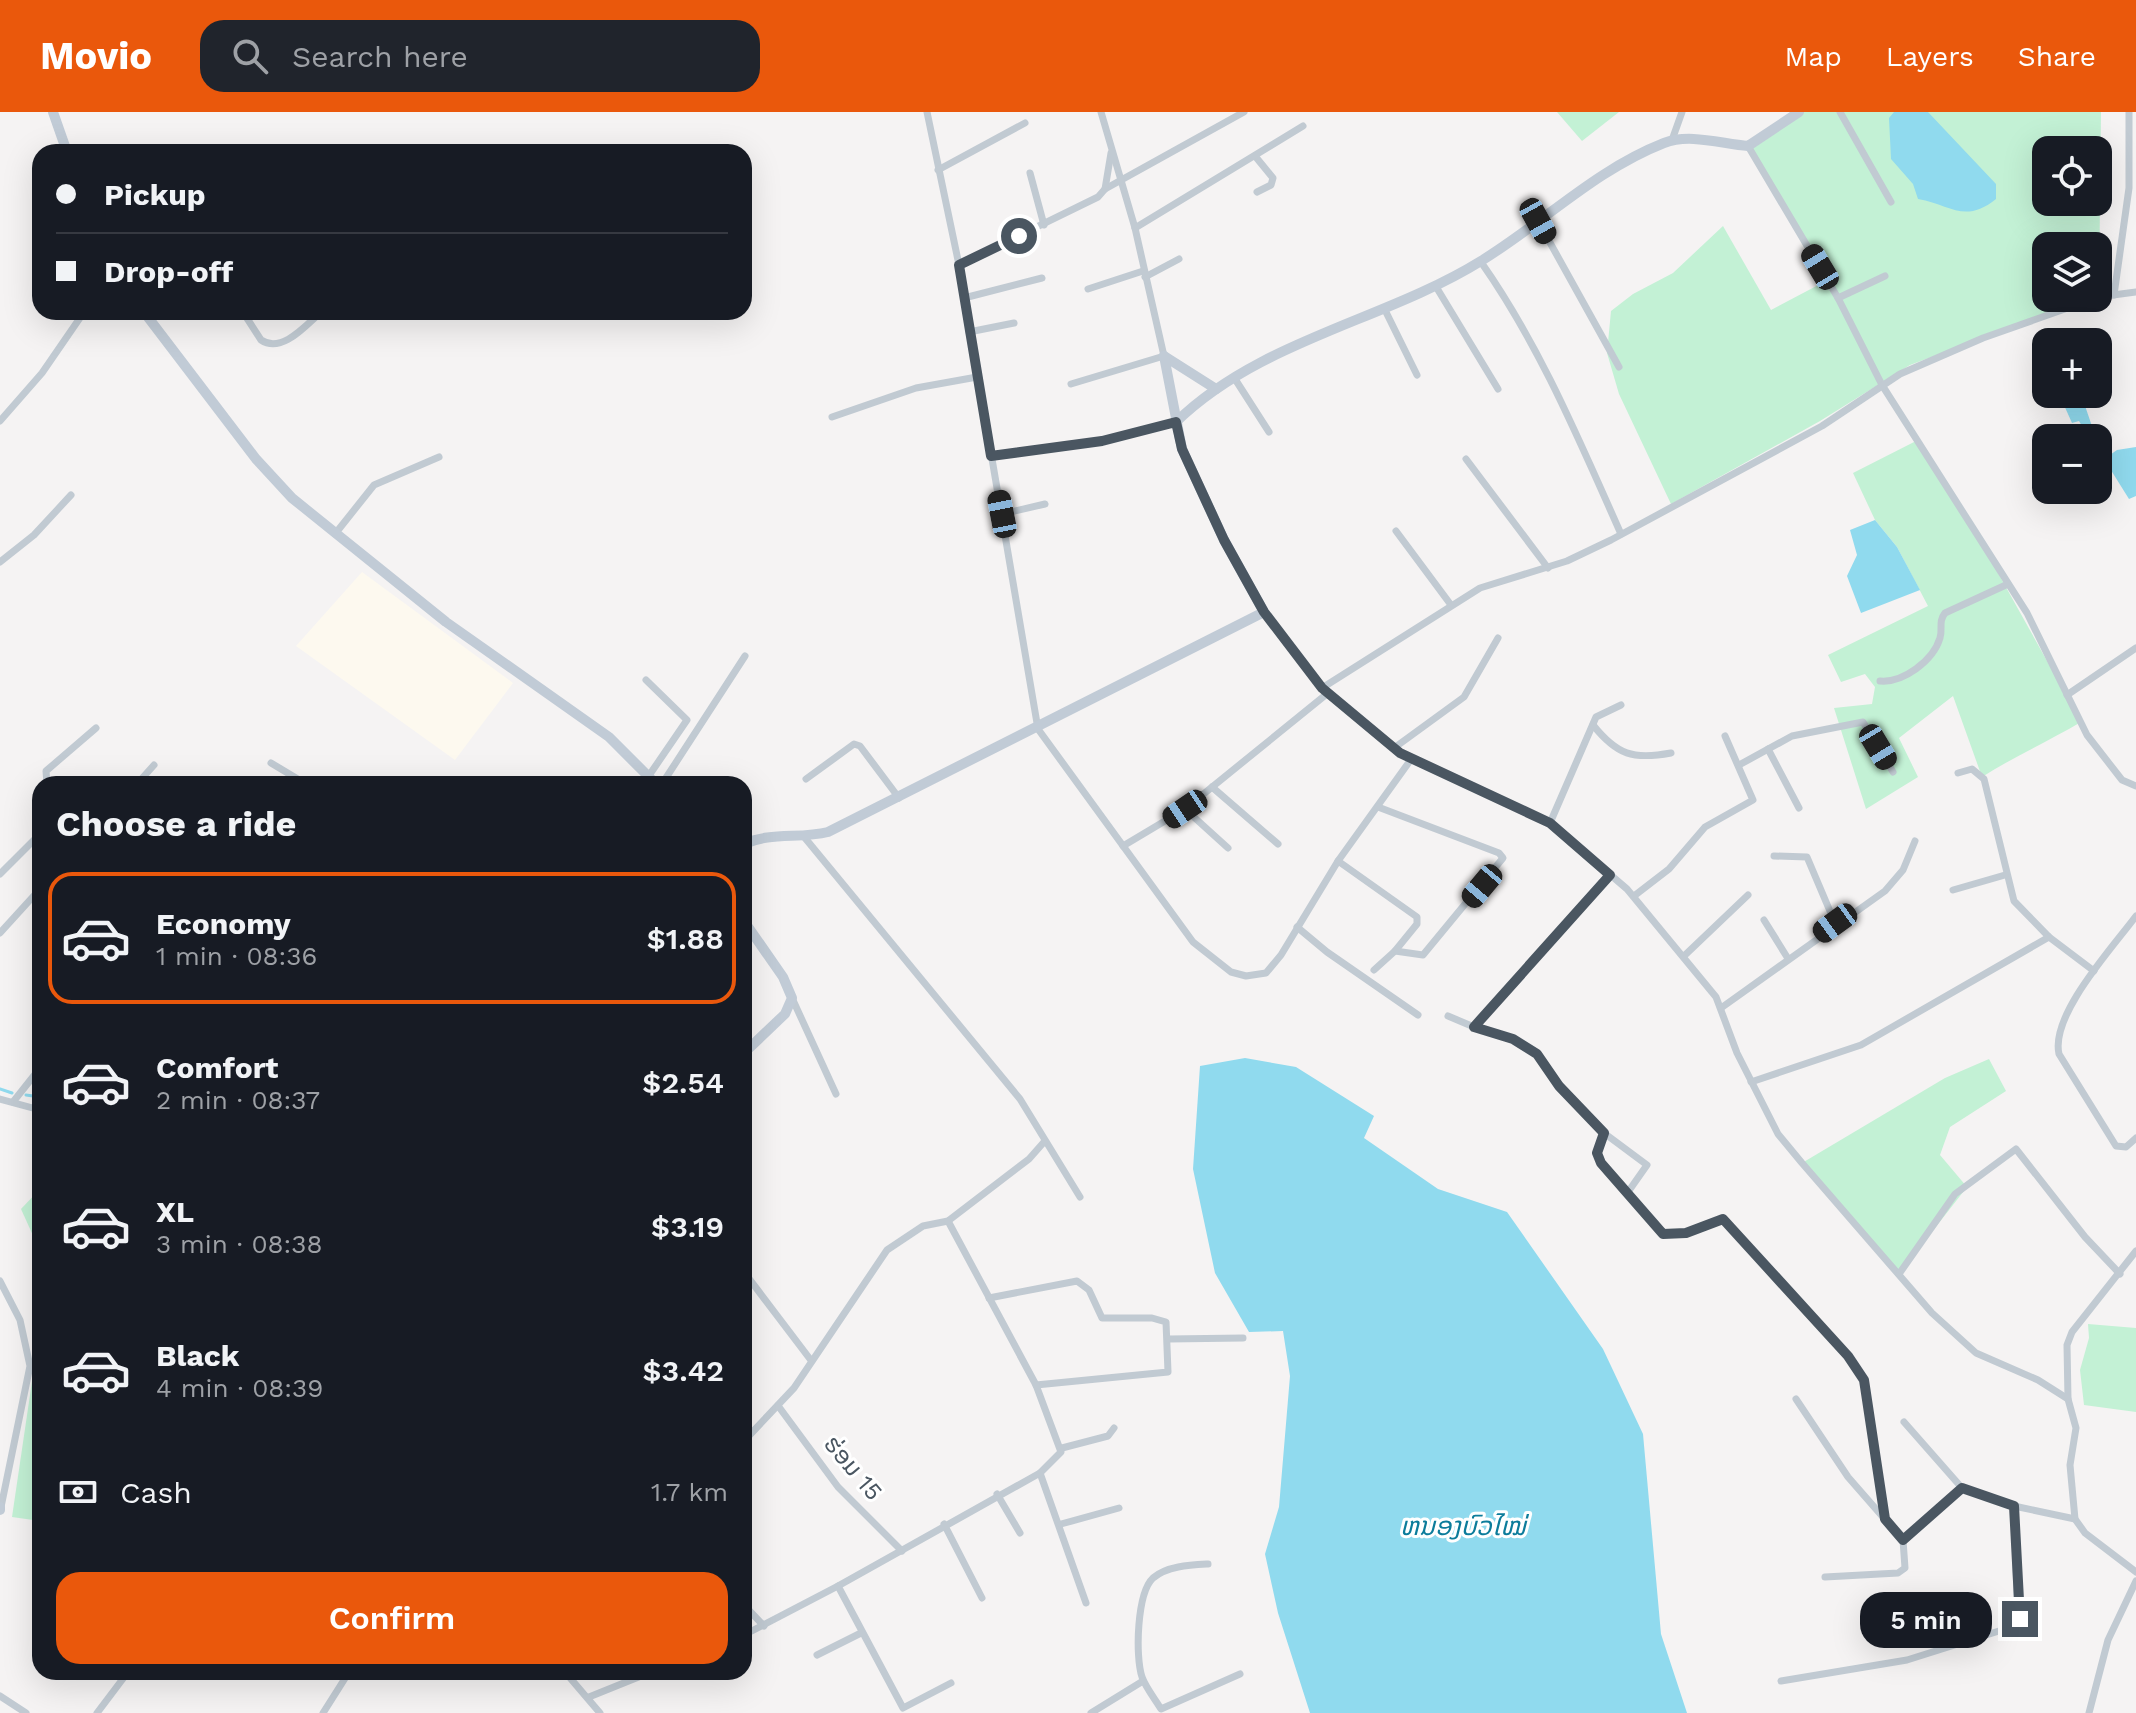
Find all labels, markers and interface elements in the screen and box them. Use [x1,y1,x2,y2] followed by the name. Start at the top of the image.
[200,20,760,92] search box
[40,34,152,78] text: Movio
[228,34,272,78] icon: search
[292,39,468,74] text: Search here
[1785,40,1842,73] text: Map
[1886,40,1974,73] text: Layers
[2018,40,2096,73] text: Share
[2032,136,2112,504] map controls
[2032,136,2112,216] button: locate
[104,177,206,212] text: Pickup
[1516,194,1560,248] car
[1001,218,1037,254] route start
[2032,232,2112,312] button: layers
[1797,240,1843,294] car
[104,254,233,289] text: Drop-off
[2032,328,2112,408] button: +
[2032,424,2112,504] button: −
[986,488,1018,540] car
[1855,720,1901,774] car
[1158,786,1212,832] car
[56,803,296,845] text: Choose a ride
[1457,860,1507,912] car
[1809,899,1861,947] car
[60,902,132,974] icon: car
[156,906,291,941] text: Economy
[647,921,724,956] text: $1.88
[156,941,317,971] text: 1 min · 08:36
[60,1046,132,1118] icon: car
[156,1050,278,1085] text: Comfort
[642,1065,724,1100] text: $2.54
[156,1085,320,1115] text: 2 min · 08:37
[60,1190,132,1262] icon: car
[156,1194,194,1229] text: XL
[651,1209,724,1244] text: $3.19
[156,1229,322,1259] text: 3 min · 08:38
[60,1334,132,1406] icon: car
[156,1338,240,1373] text: Black
[643,1353,724,1388] text: $3.42
[156,1373,323,1403] text: 4 min · 08:39
[818,1430,888,1506] street label: ຮ່ອມ 15
[56,1470,100,1514] icon: cash
[120,1475,192,1510] text: Cash
[651,1477,728,1507] text: 1.7 km
[1400,1511,1529,1541] water label: ຫນອງບົວໄໝ່
[56,1572,728,1664] button: Confirm
[1860,1591,1992,1647] callout: 5 min
[2002,1601,2038,1637] route end
[1890,1605,1962,1635] text: 5 min

